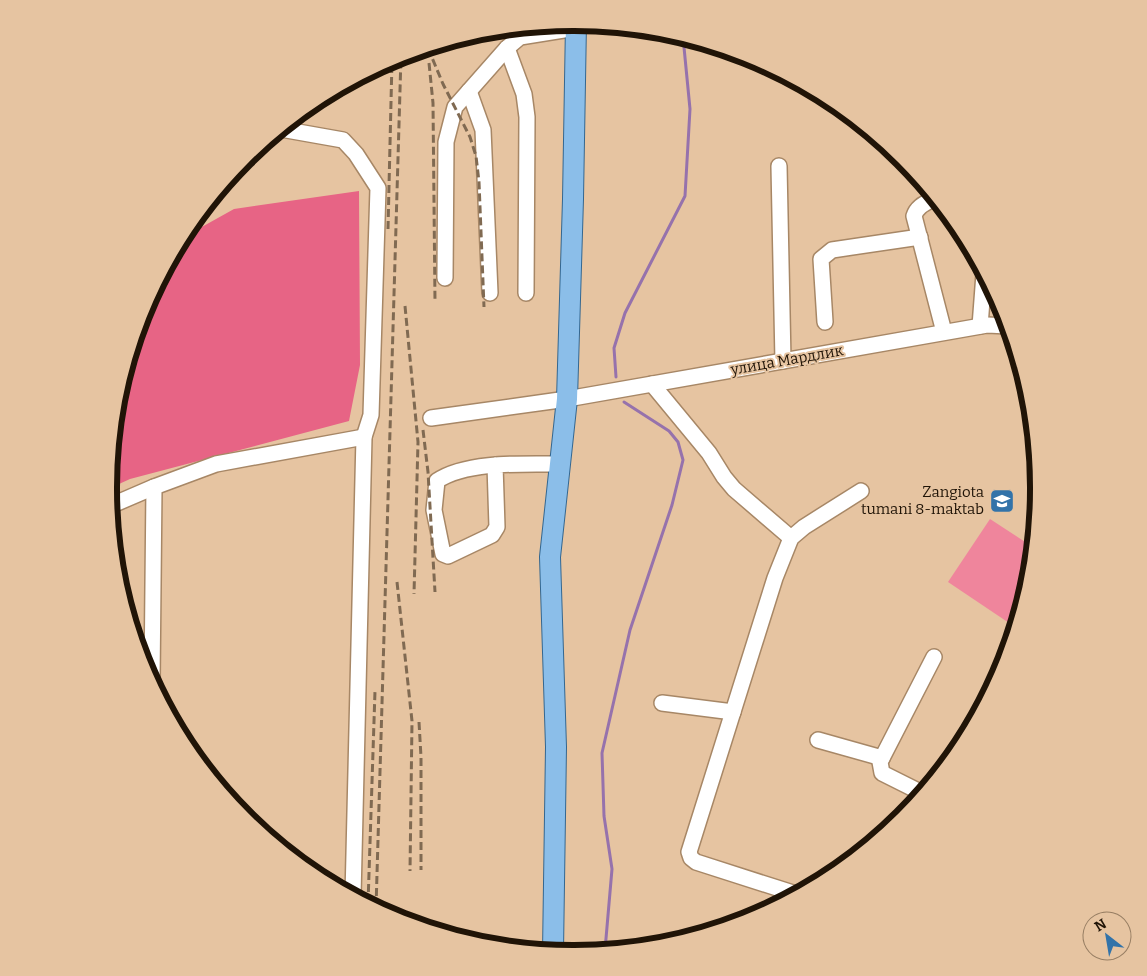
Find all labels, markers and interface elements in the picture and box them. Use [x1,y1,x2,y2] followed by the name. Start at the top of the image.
[728,341,845,379] street label: улица Мардлик
[861,483,984,518] place label: Zangiota tumani 8-maktab
[989,488,1015,514] school or university icon: Zangiota tumani 8-maktab
[1082,911,1132,961] north arrow
[1092,915,1110,935] text: N

